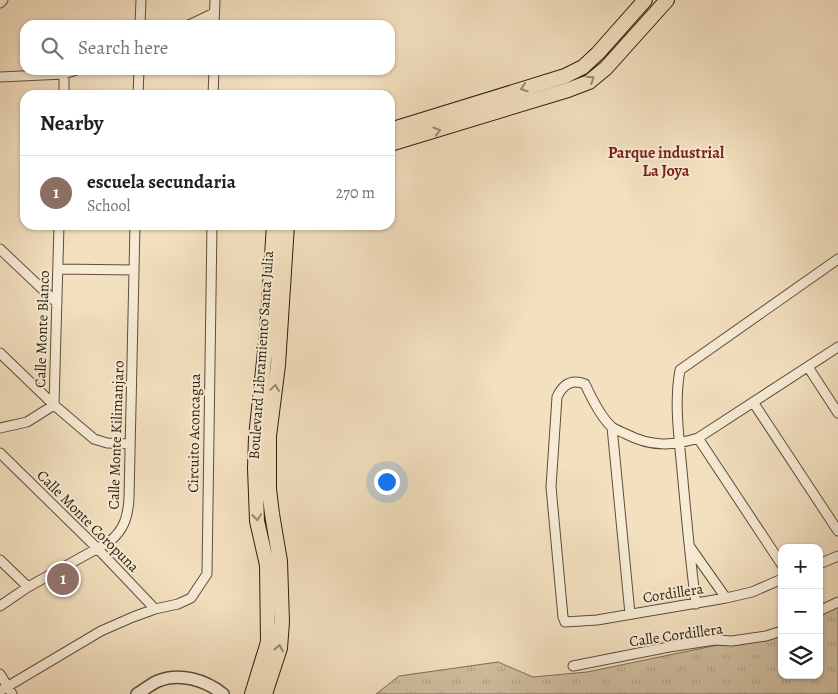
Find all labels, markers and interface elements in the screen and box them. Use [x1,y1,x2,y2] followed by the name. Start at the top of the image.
[20,20,395,75] search box
[38,34,66,62] icon: search
[78,35,168,61] text: Search here
[585,76,594,85] one-way arrow
[521,83,529,93] one-way arrow
[40,109,103,137] text: Nearby
[432,126,441,136] one-way arrow
[608,142,725,182] district label: Parque industrial La Joya
[87,169,236,195] text: escuela secundaria
[53,182,59,204] text: 1
[336,182,375,204] text: 270 m
[87,195,130,217] text: School
[244,250,278,460] street label: Boulevard Libramiento Santa Julia
[30,270,54,388] street label: Calle Monte Blanco
[103,360,129,510] street label: Calle Monte Kilimanjaro
[183,373,205,493] street label: Circuito Aconcagua
[269,383,279,392] one-way arrow
[32,465,144,577] street label: Calle Monte Coropuna
[374,469,400,495] your location
[252,513,263,521] one-way arrow
[778,544,823,679] map controls
[778,544,823,589] button: +
[47,560,79,598] pin: 1
[641,578,705,608] street label: Cordillera
[778,589,823,634] button: −
[628,619,724,651] street label: Calle Cordillera
[778,634,823,679] button: layers
[274,643,284,652] one-way arrow

